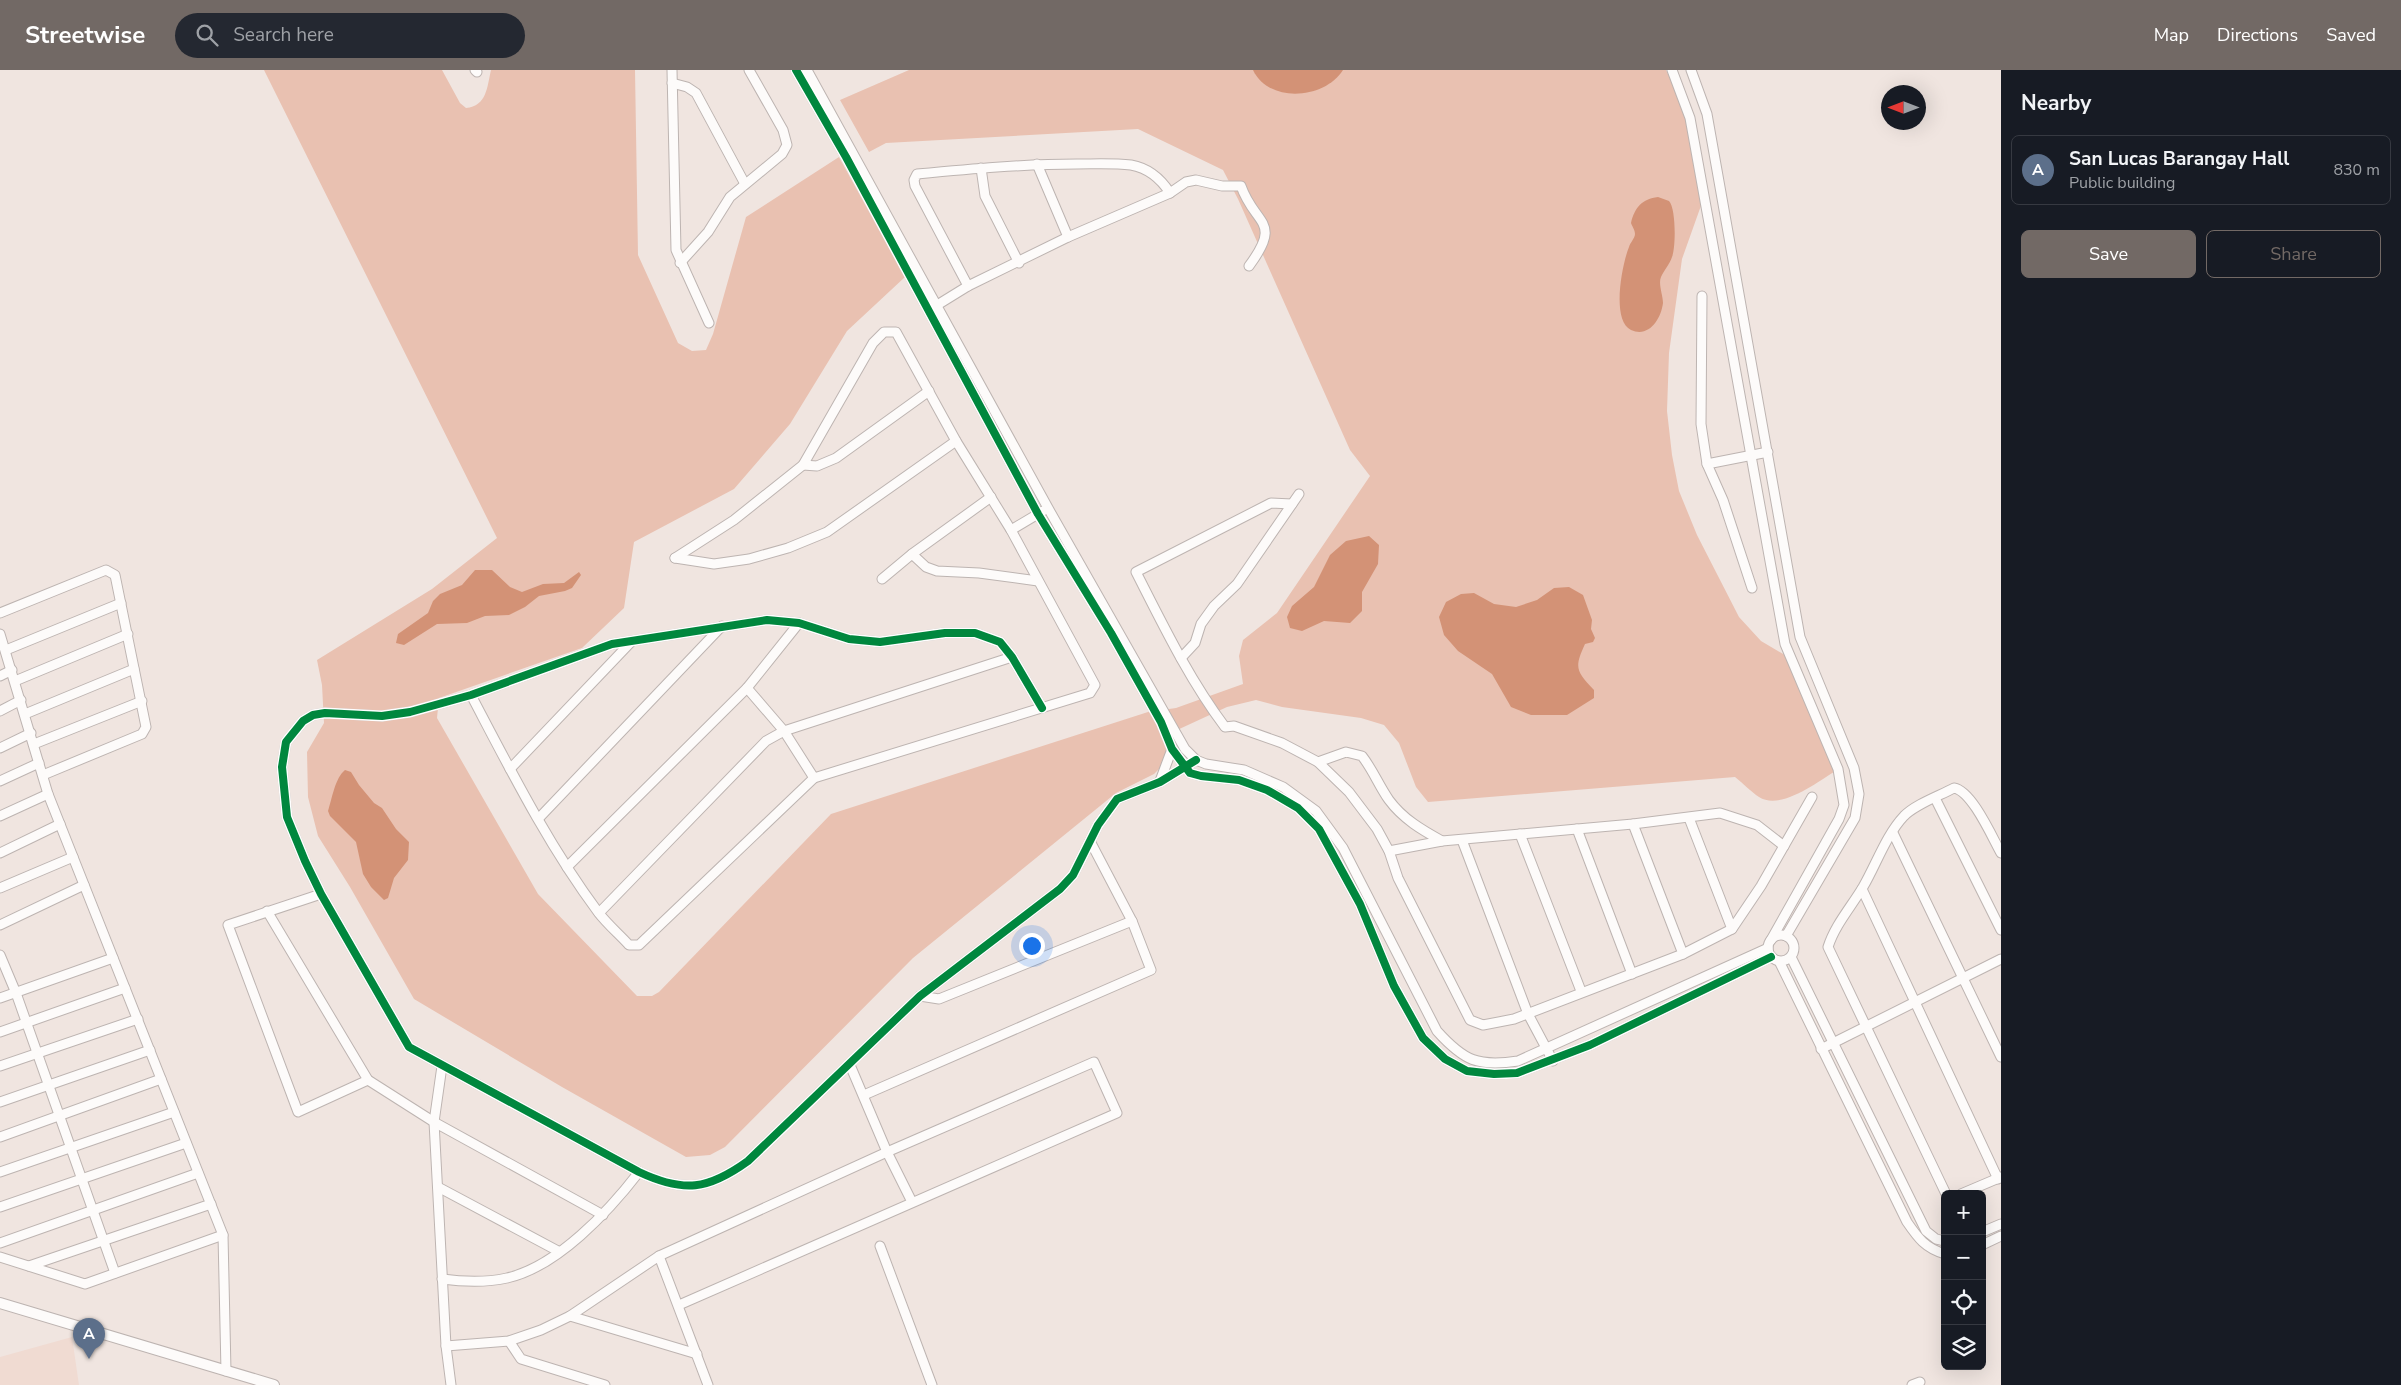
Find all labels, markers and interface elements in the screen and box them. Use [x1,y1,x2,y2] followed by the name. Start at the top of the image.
[175,13,525,58] search box
[25,19,145,51] text: Streetwise
[193,21,221,49] icon: search
[233,22,334,48] text: Search here
[2154,23,2189,47] text: Map
[2217,23,2298,47] text: Directions
[2326,23,2376,47] text: Saved
[1881,85,1926,130] north arrow
[2021,89,2091,117] text: Nearby
[2069,146,2289,172] text: San Lucas Barangay Hall
[2032,159,2044,181] text: A
[2333,159,2380,181] text: 830 m
[2069,172,2175,194] text: Public building
[2021,230,2196,278] button: Save
[2206,230,2381,278] button: Share
[1019,933,1045,959] your location
[1941,1190,1986,1370] map controls
[1941,1190,1986,1235] button: +
[1941,1235,1986,1280] button: −
[1941,1280,1986,1325] button: locate
[73,1318,105,1359] pin: A
[1941,1325,1986,1370] button: layers

